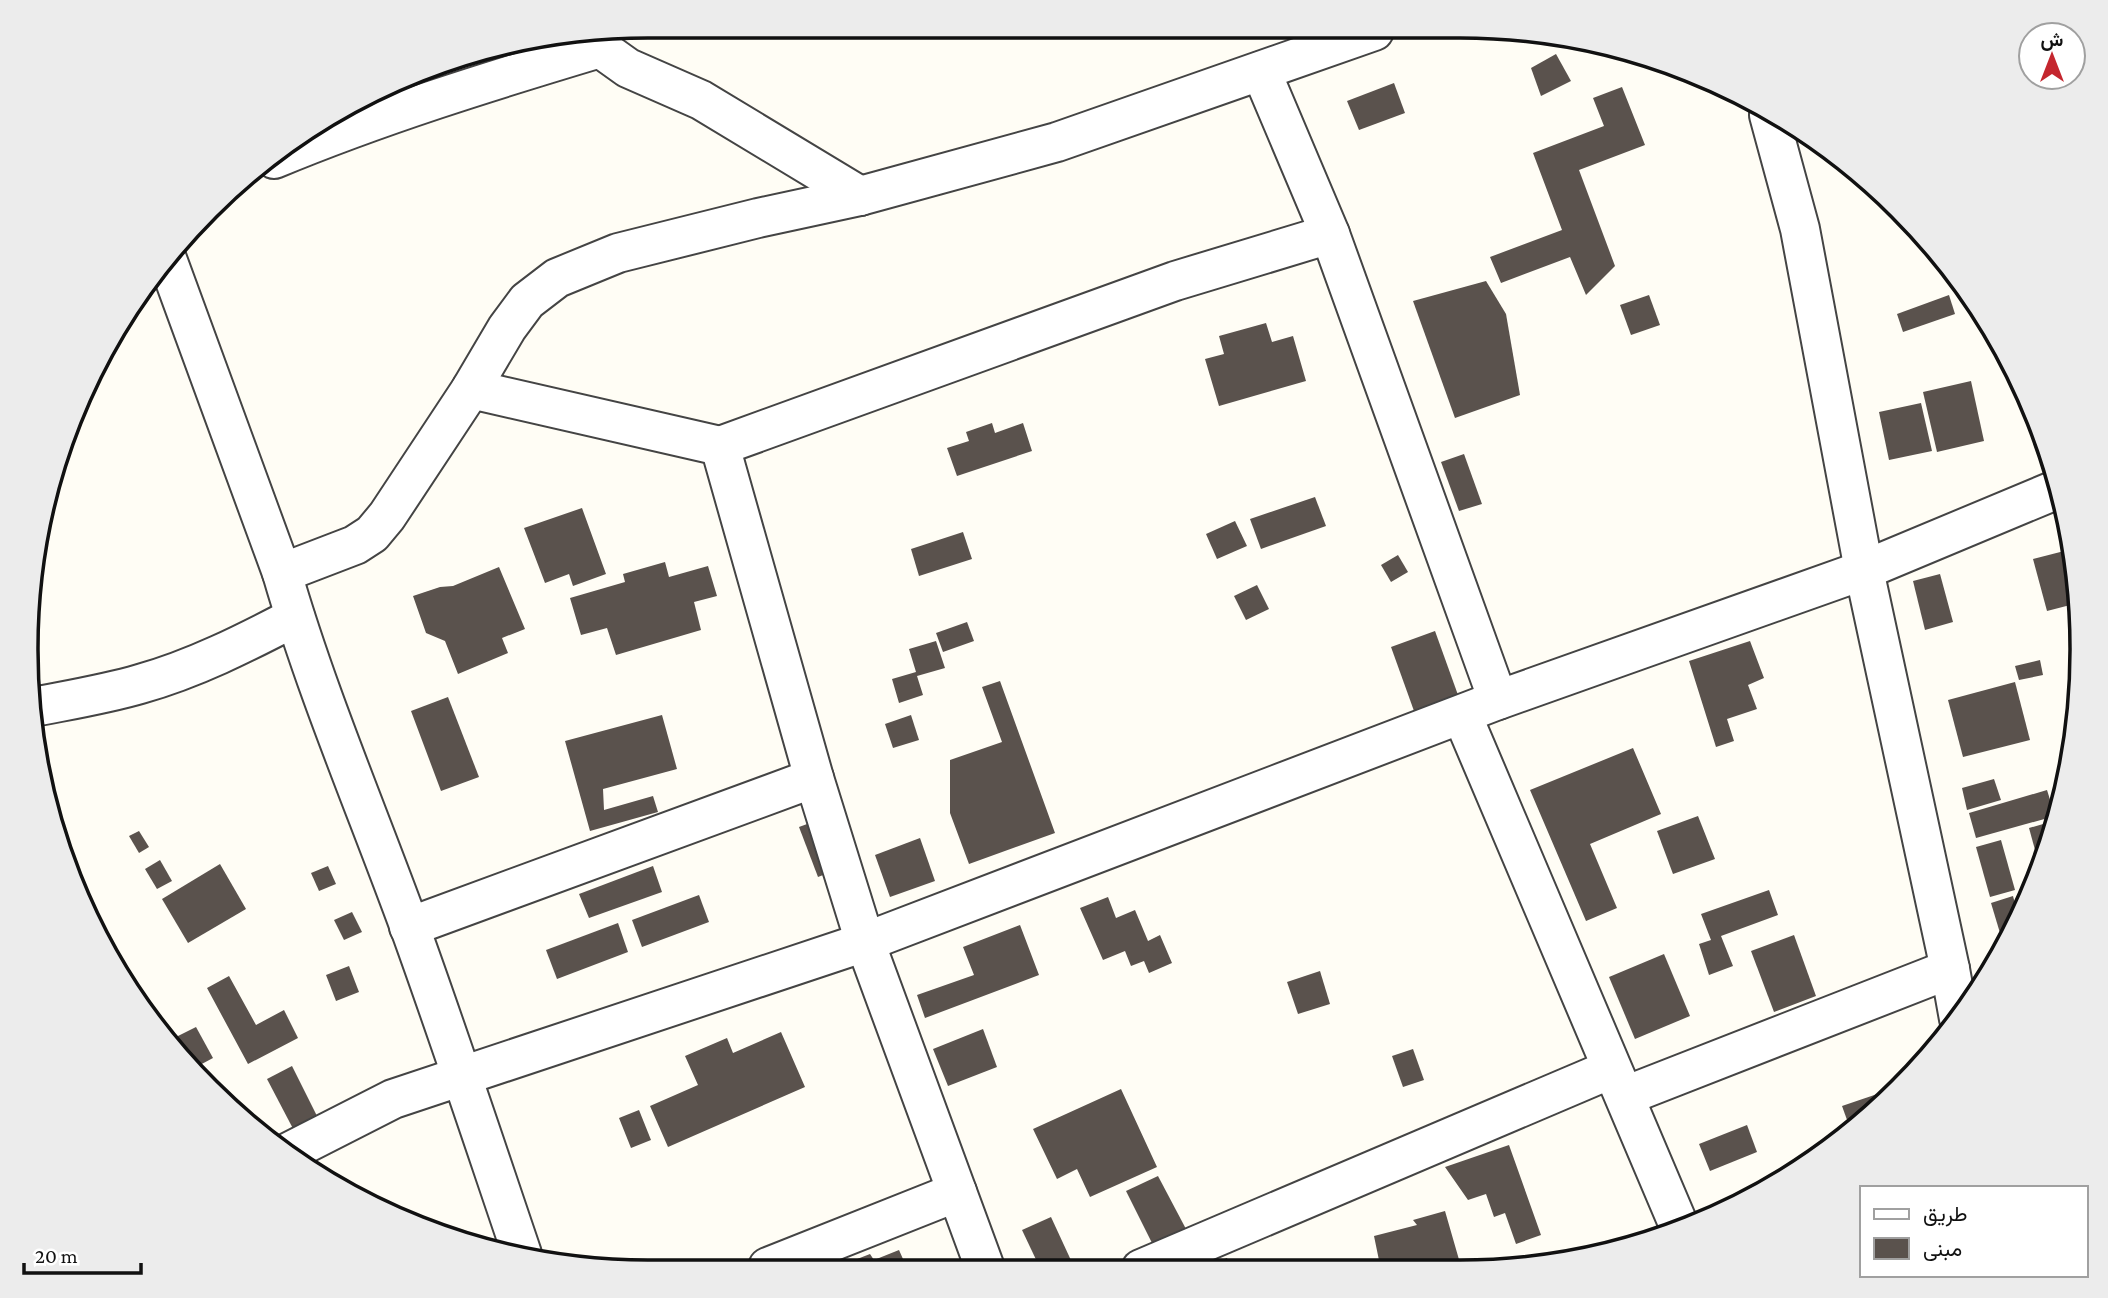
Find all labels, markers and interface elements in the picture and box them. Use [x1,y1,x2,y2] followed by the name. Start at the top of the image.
[2017,21,2087,91] north arrow
[2041,29,2064,51] text: ش
[1860,1186,2087,1277] legend
[1923,1202,1968,1227] text: طريق
[24,1232,142,1276] scale bar
[1923,1237,1962,1261] text: مبنى
[35,1244,78,1268] text: 20 m

